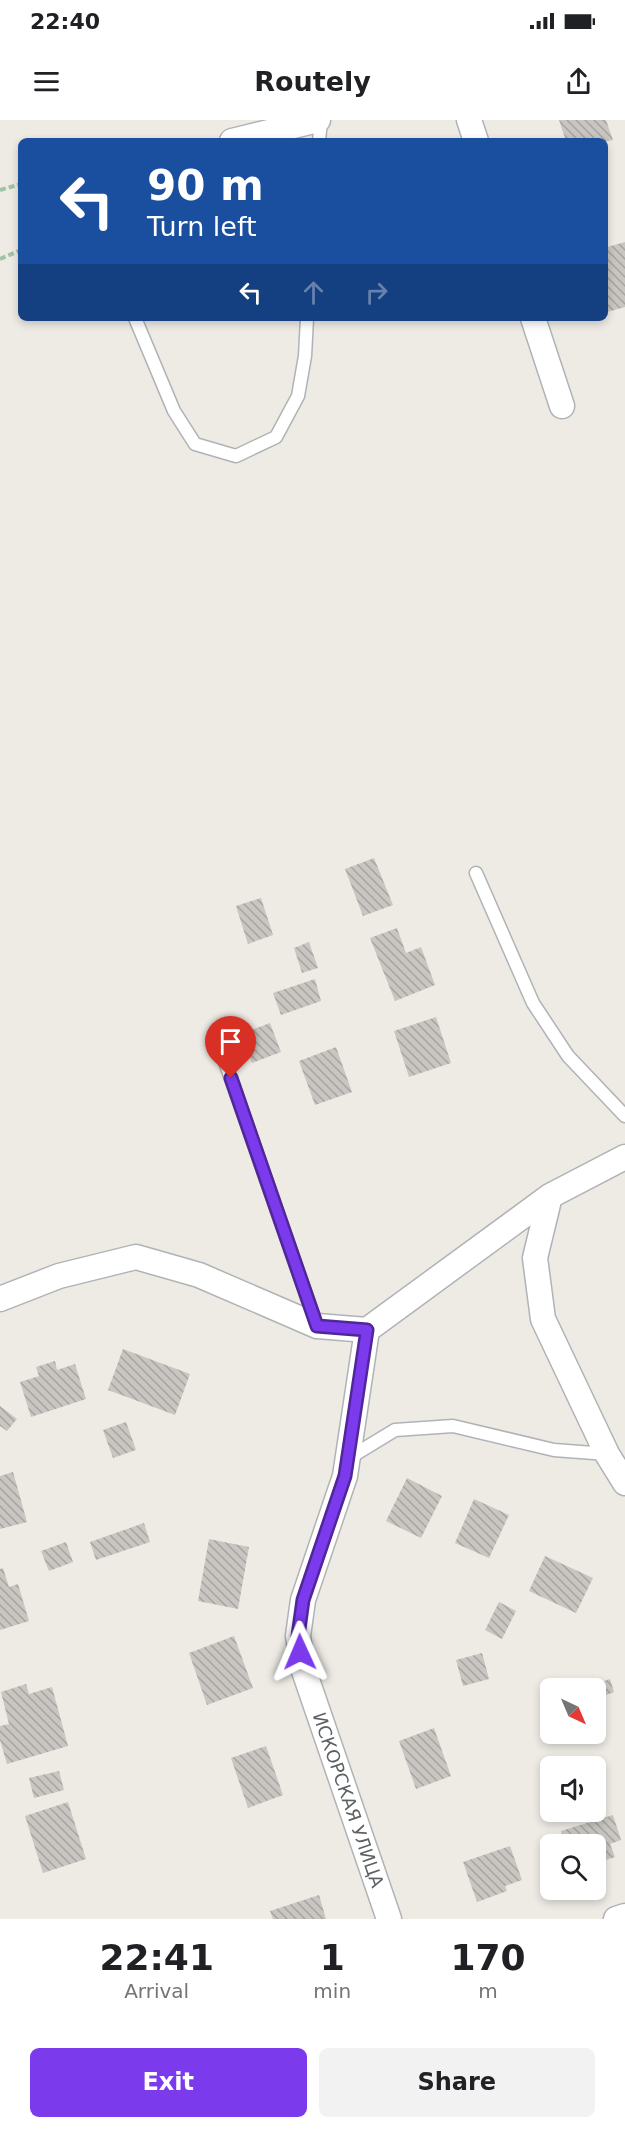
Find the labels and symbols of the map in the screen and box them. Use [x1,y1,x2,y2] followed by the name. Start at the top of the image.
[205,1016,256,1078] pin
[268,1620,332,1684] position arrow
[540,1678,606,1744] north arrow
[309,1709,389,1891] street label: ИСКОРСКАЯ УЛИЦА

